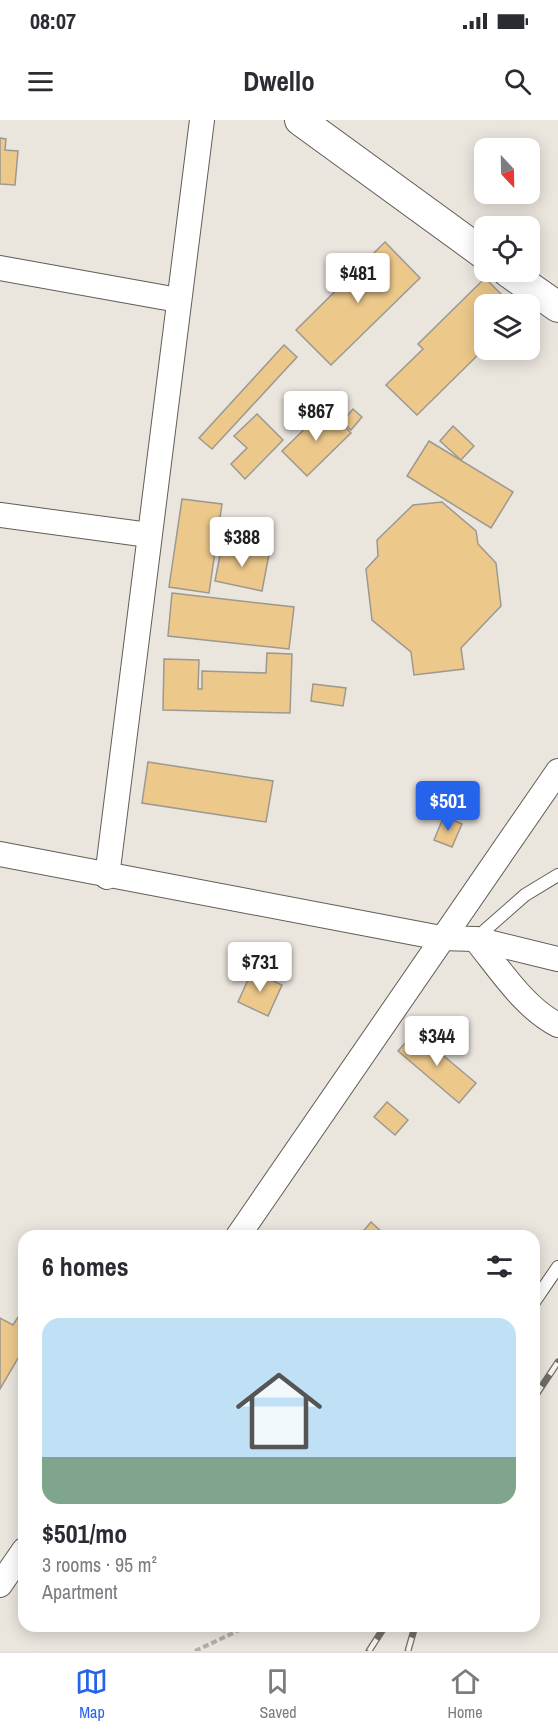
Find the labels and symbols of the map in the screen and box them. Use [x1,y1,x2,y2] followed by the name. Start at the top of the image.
[474,138,540,204] north arrow
[322,253,394,304] pin: $481
[280,391,352,442] pin: $867
[206,517,278,568] pin: $388
[412,781,484,832] pin: $501
[224,942,296,993] pin: $731
[401,1016,473,1067] pin: $344

